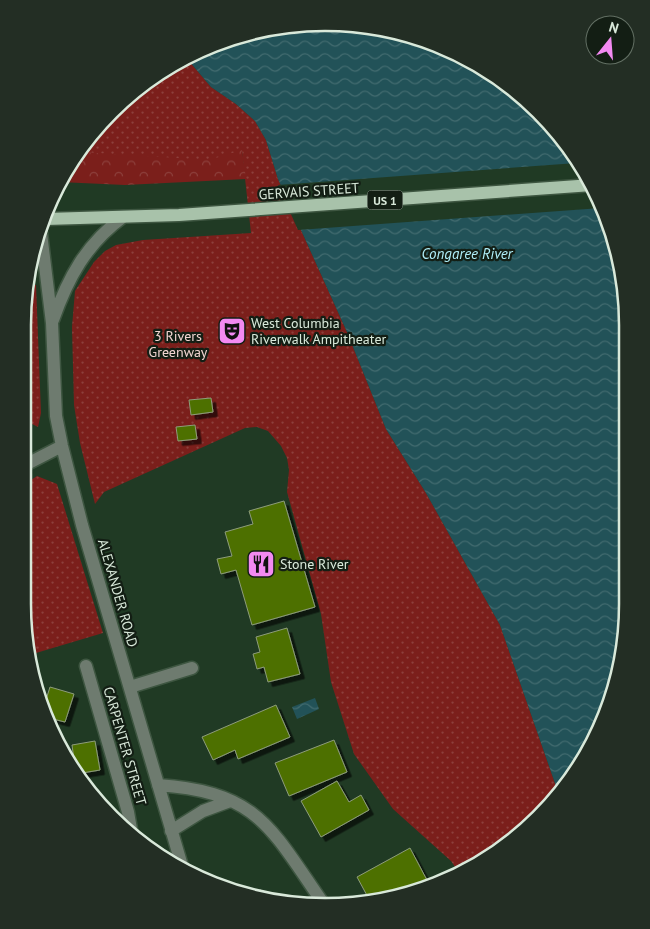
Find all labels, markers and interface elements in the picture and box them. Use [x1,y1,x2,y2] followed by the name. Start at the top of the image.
[585,15,635,65] north arrow
[607,18,621,38] text: N
[258,178,360,203] street label: GERVAIS STREET
[368,190,402,210] road number: US 1
[421,244,514,263] water label: Congaree River
[251,314,386,348] place label: West Columbia Riverwalk Ampitheater
[217,316,247,346] theatre icon: West Columbia Riverwalk Ampitheater
[149,327,208,361] park label: 3 Rivers Greenway
[94,537,142,649] street label: ALEXANDER ROAD
[246,549,276,579] restaurant icon: Stone River
[280,555,349,573] place label: Stone River
[99,685,151,808] street label: CARPENTER STREET

